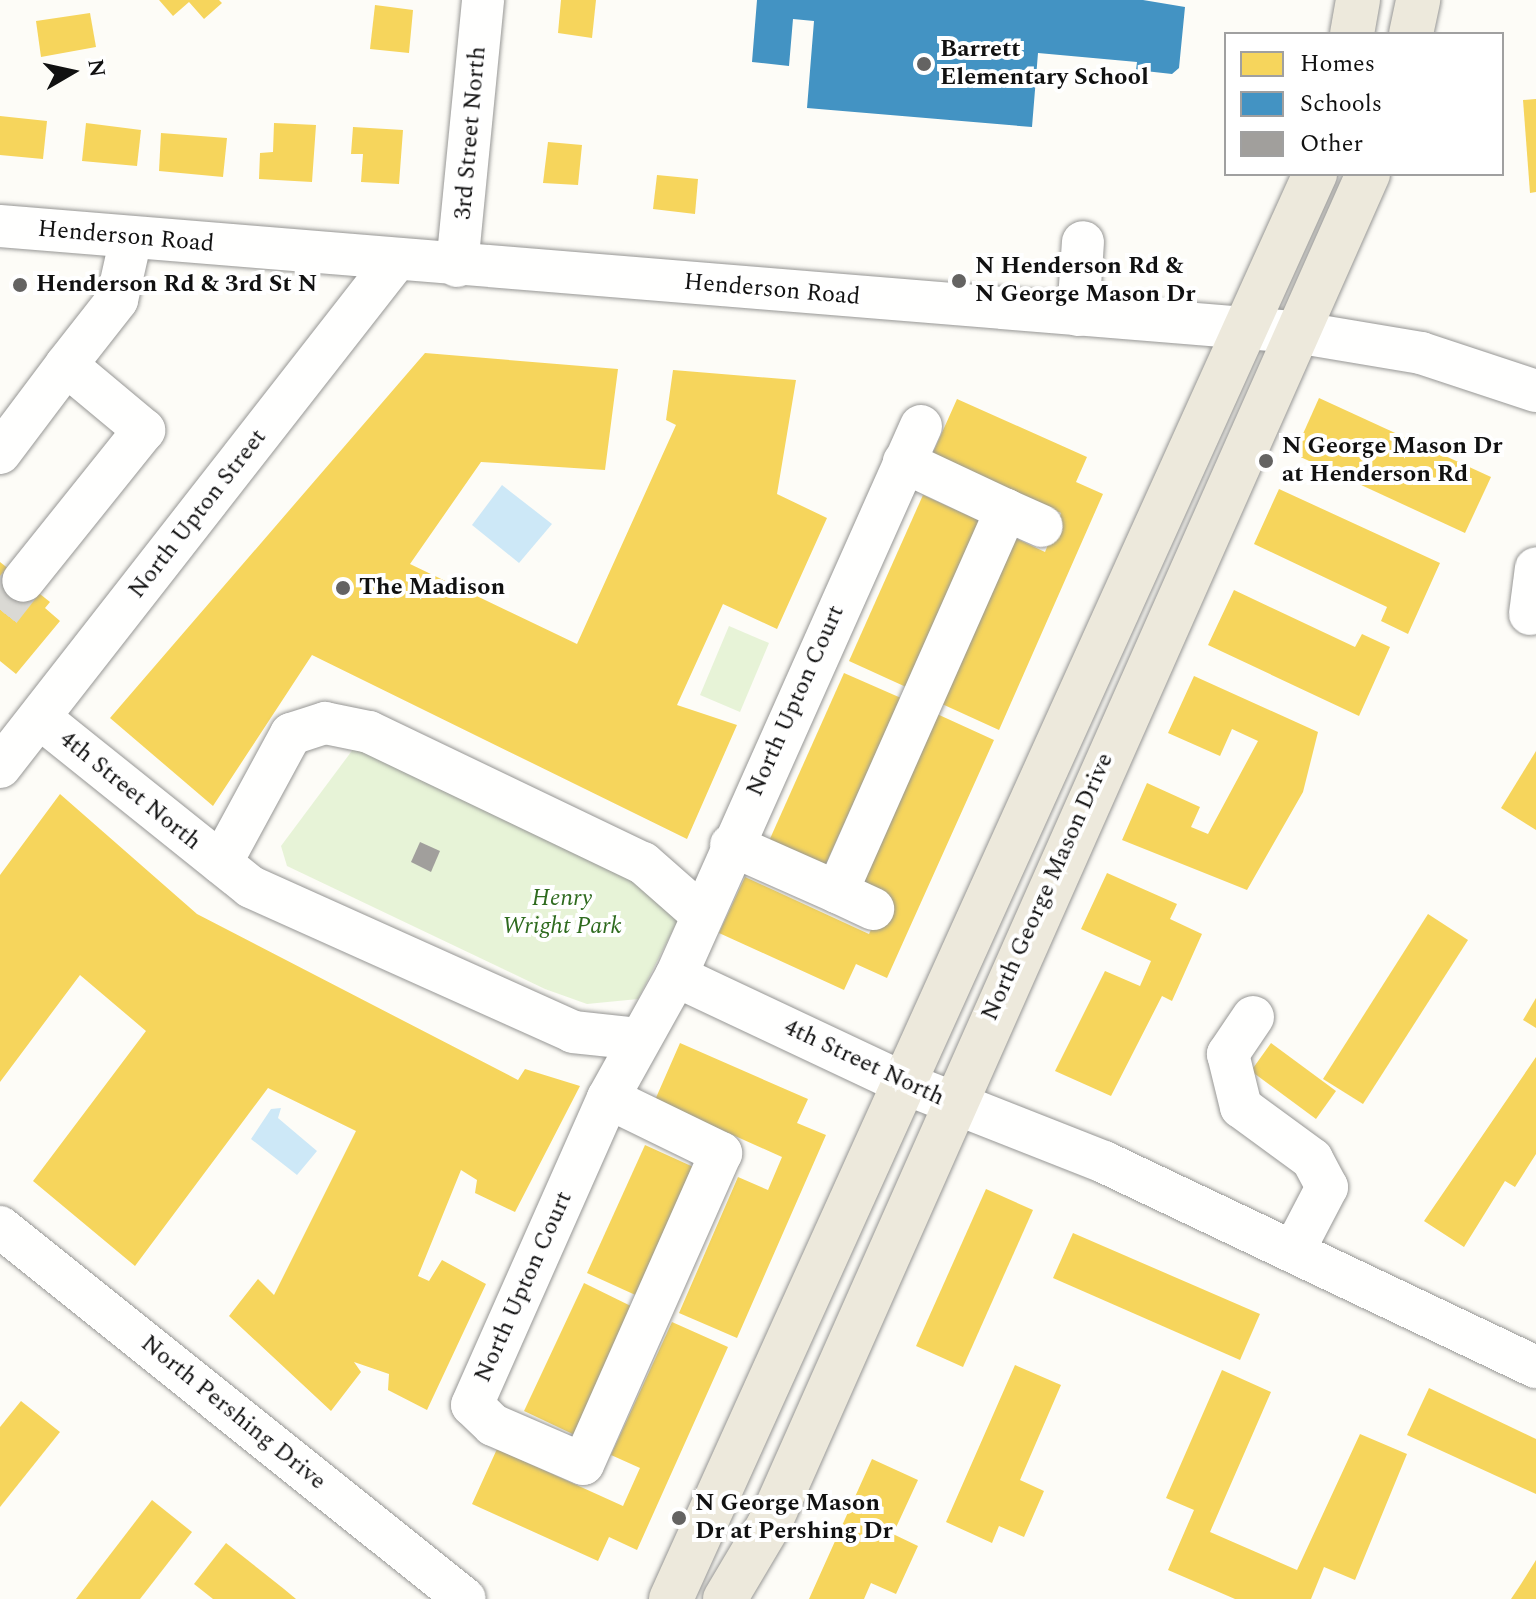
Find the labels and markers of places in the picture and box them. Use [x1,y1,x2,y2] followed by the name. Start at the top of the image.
[940,36,1149,92] place label: Barrett Elementary School
[915,55,933,73] marker: Barrett Elementary School
[975,253,1195,309] place label: N Henderson Rd & N George Mason Dr
[36,271,317,299] place label: Henderson Rd & 3rd St N
[950,272,968,290] marker: N Henderson Rd & N George Mason Dr
[11,276,29,294] marker: Henderson Rd & 3rd St N
[1282,433,1502,489] place label: N George Mason Dr at Henderson Rd
[1257,452,1275,470] marker: N George Mason Dr at Henderson Rd
[359,574,505,602] place label: The Madison
[334,579,352,597] marker: The Madison
[695,1490,893,1546] place label: N George Mason Dr at Pershing Dr
[670,1509,688,1527] marker: N George Mason Dr at Pershing Dr

